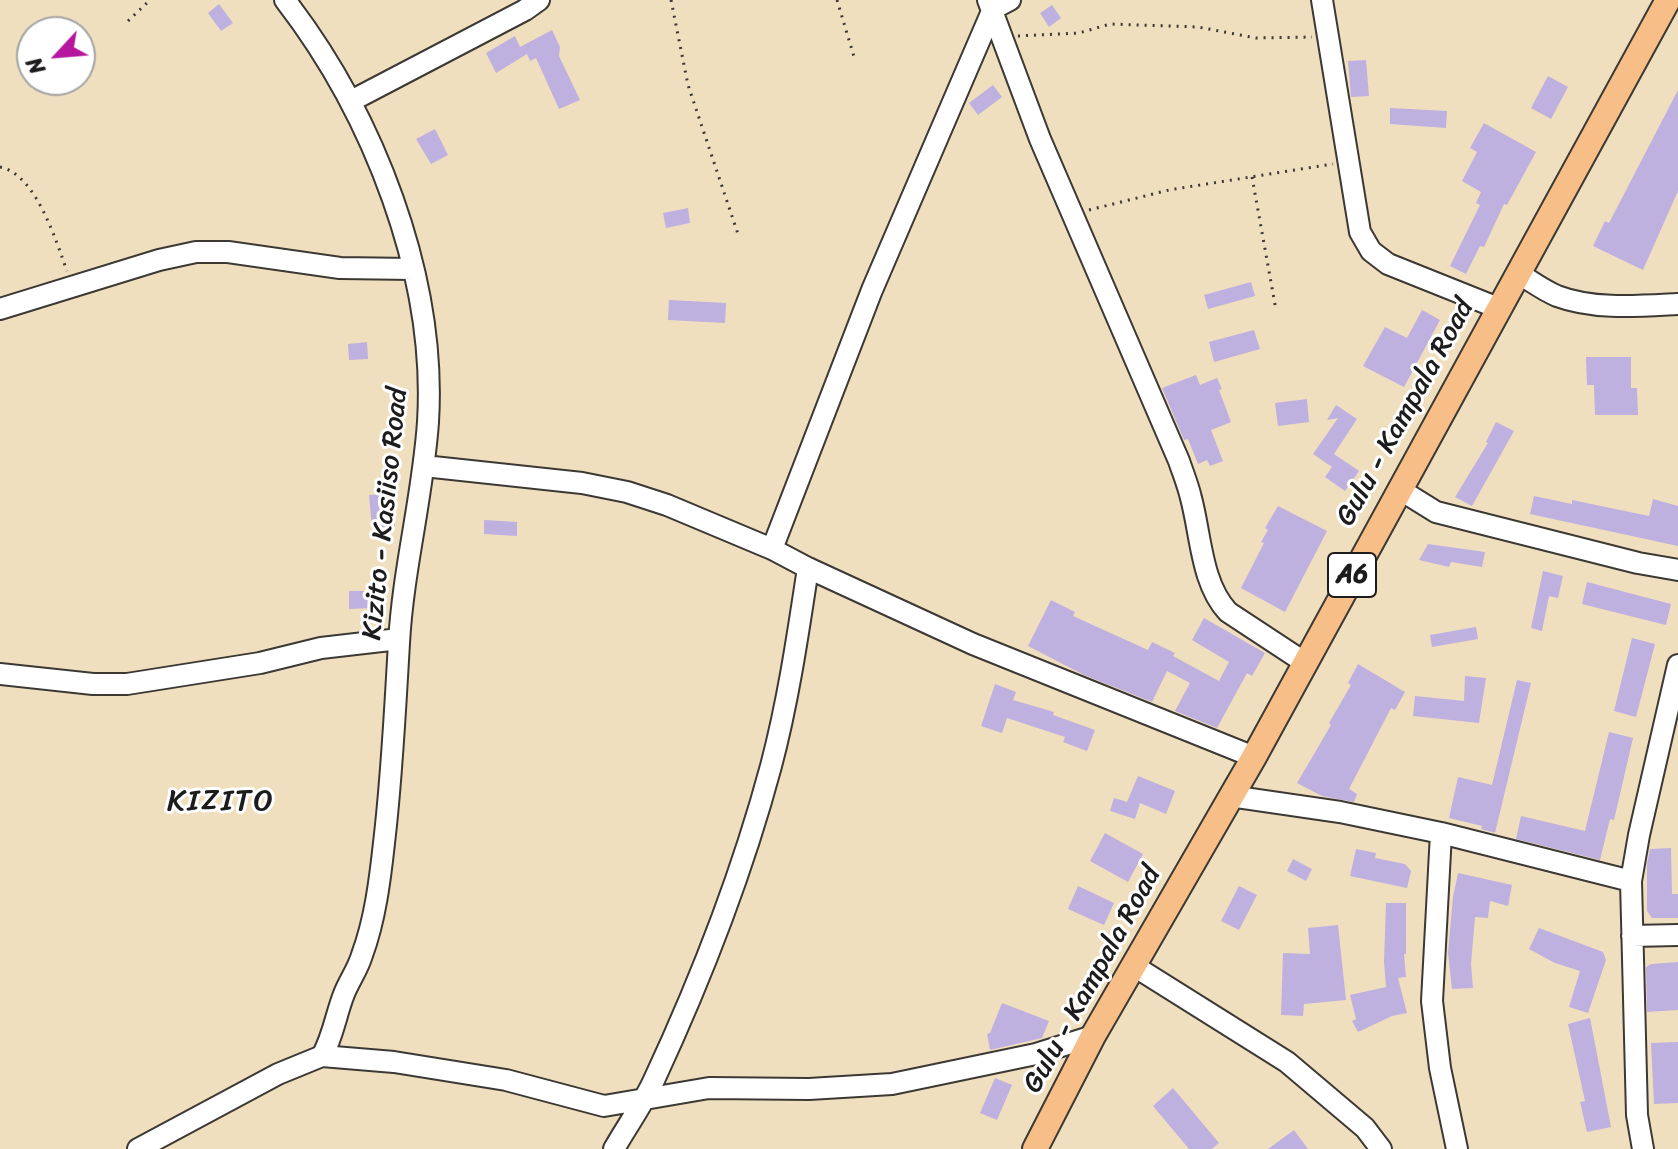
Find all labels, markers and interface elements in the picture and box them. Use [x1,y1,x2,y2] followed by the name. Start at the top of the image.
[16,16,96,96] north arrow
[15,50,57,81] text: N
[1330,294,1482,532] street label: Gulu - Kampala Road
[356,386,416,642] street label: Kizito - Kasiiso Road
[1328,553,1376,597] road number: A6
[170,784,272,820] district label: KIZITO
[1017,861,1169,1099] street label: Gulu - Kampala Road

